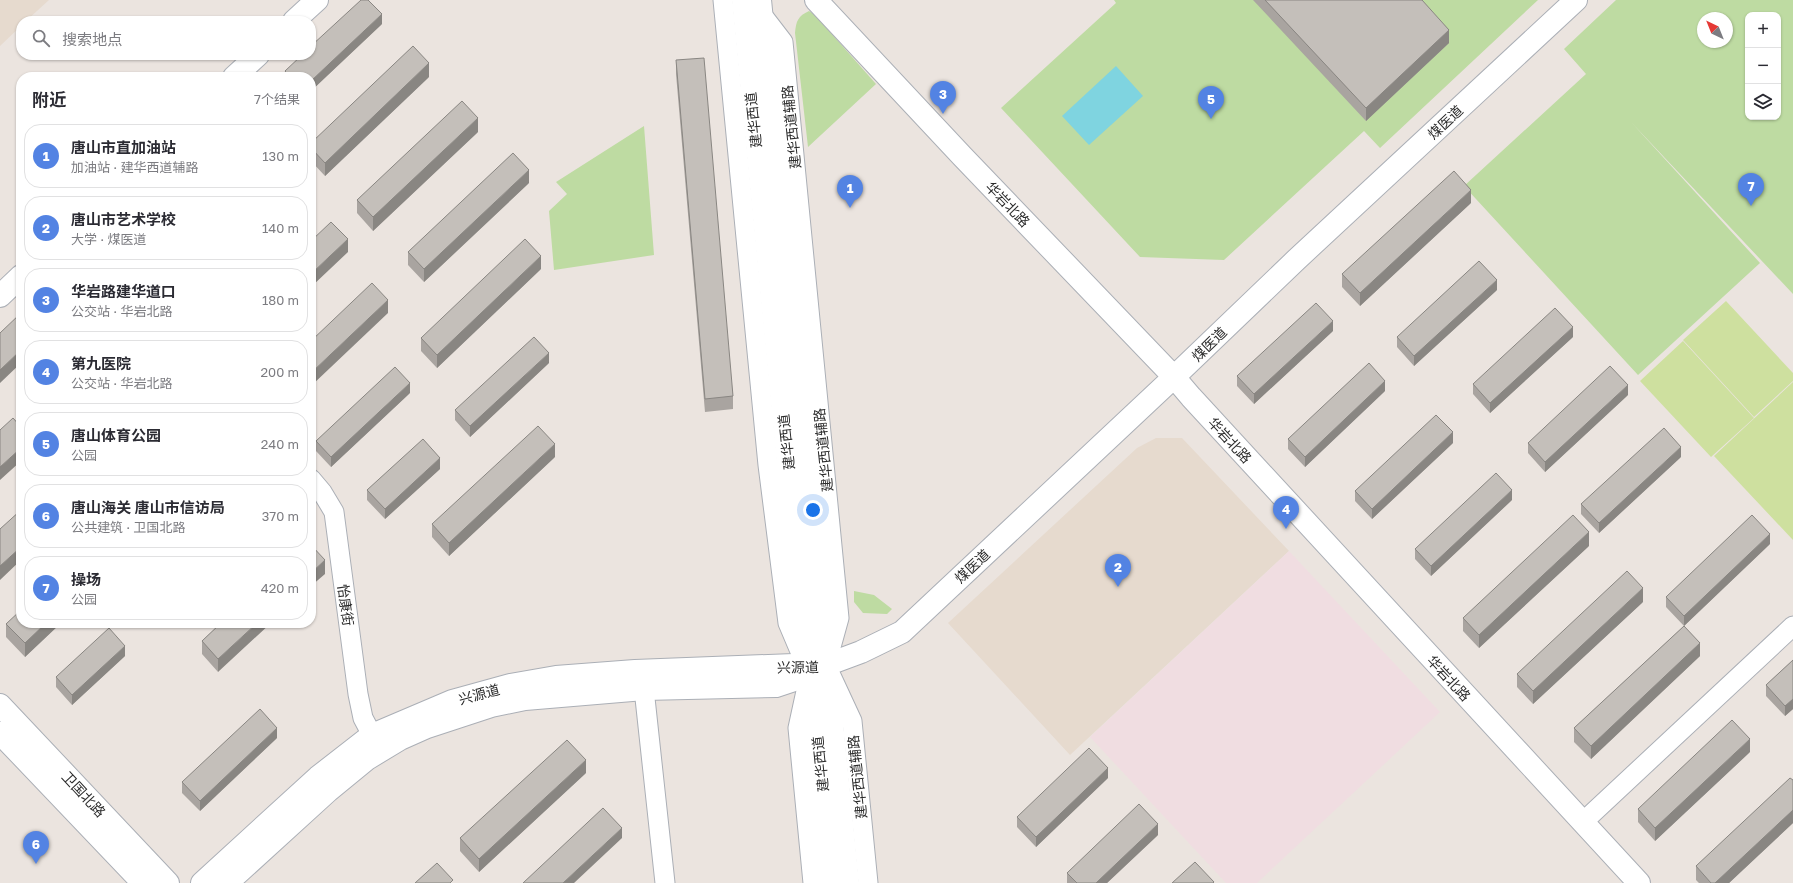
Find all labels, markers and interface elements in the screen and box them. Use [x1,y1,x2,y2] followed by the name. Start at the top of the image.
[1697,12,1733,48] north arrow
[1745,12,1781,120] map controls
[1745,12,1781,48] button: +
[16,16,316,60] search box
[30,27,52,49] icon: search
[62,30,122,48] text: 搜索地点
[1745,48,1781,84] button: −
[930,81,956,114] pin: 3
[778,84,804,170] street label: 建华西道辅路
[1745,84,1781,120] button: layers
[1198,86,1224,119] pin: 5
[32,89,66,110] text: 附近
[254,91,300,107] text: 7个结果
[742,91,764,149] street label: 建华西道
[1424,101,1466,143] street label: 煤医道
[71,138,176,156] text: 唐山市直加油站
[43,148,49,164] text: 1
[262,148,299,164] text: 130 m
[71,159,198,175] text: 加油站 · 建华西道辅路
[1738,173,1764,206] pin: 7
[837,175,863,208] pin: 1
[982,178,1034,230] street label: 华岩北路
[71,210,176,228] text: 唐山市艺术学校
[42,220,50,236] text: 2
[262,220,299,236] text: 140 m
[71,231,146,247] text: 大学 · 煤医道
[71,282,176,300] text: 华岩路建华道口
[42,292,50,308] text: 3
[262,292,299,308] text: 180 m
[71,303,172,319] text: 公交站 · 华岩北路
[1188,323,1230,365] street label: 煤医道
[71,354,131,372] text: 第九医院
[42,364,50,380] text: 4
[261,364,299,380] text: 200 m
[71,375,172,391] text: 公交站 · 华岩北路
[810,407,836,493] street label: 建华西道辅路
[775,413,797,471] street label: 建华西道
[1205,414,1255,466] street label: 华岩北路
[71,426,161,444] text: 唐山体育公园
[42,436,50,452] text: 5
[261,436,299,452] text: 240 m
[71,447,97,463] text: 公园
[1273,496,1299,529] pin: 4
[71,498,225,516] text: 唐山海关 唐山市信访局
[803,500,823,520] your location
[42,508,50,524] text: 6
[262,508,299,524] text: 370 m
[71,519,185,535] text: 公共建筑 · 卫国北路
[951,545,993,587] street label: 煤医道
[1105,554,1131,587] pin: 2
[71,570,101,588] text: 操场
[42,580,50,596] text: 7
[261,580,299,596] text: 420 m
[335,583,357,627] street label: 怡康街
[71,591,97,607] text: 公园
[1424,652,1474,704] street label: 华岩北路
[777,658,819,676] street label: 兴源道
[457,680,501,708] street label: 兴源道
[844,734,870,820] street label: 建华西道辅路
[809,735,831,793] street label: 建华西道
[59,768,109,820] street label: 卫国北路
[23,831,49,864] pin: 6

